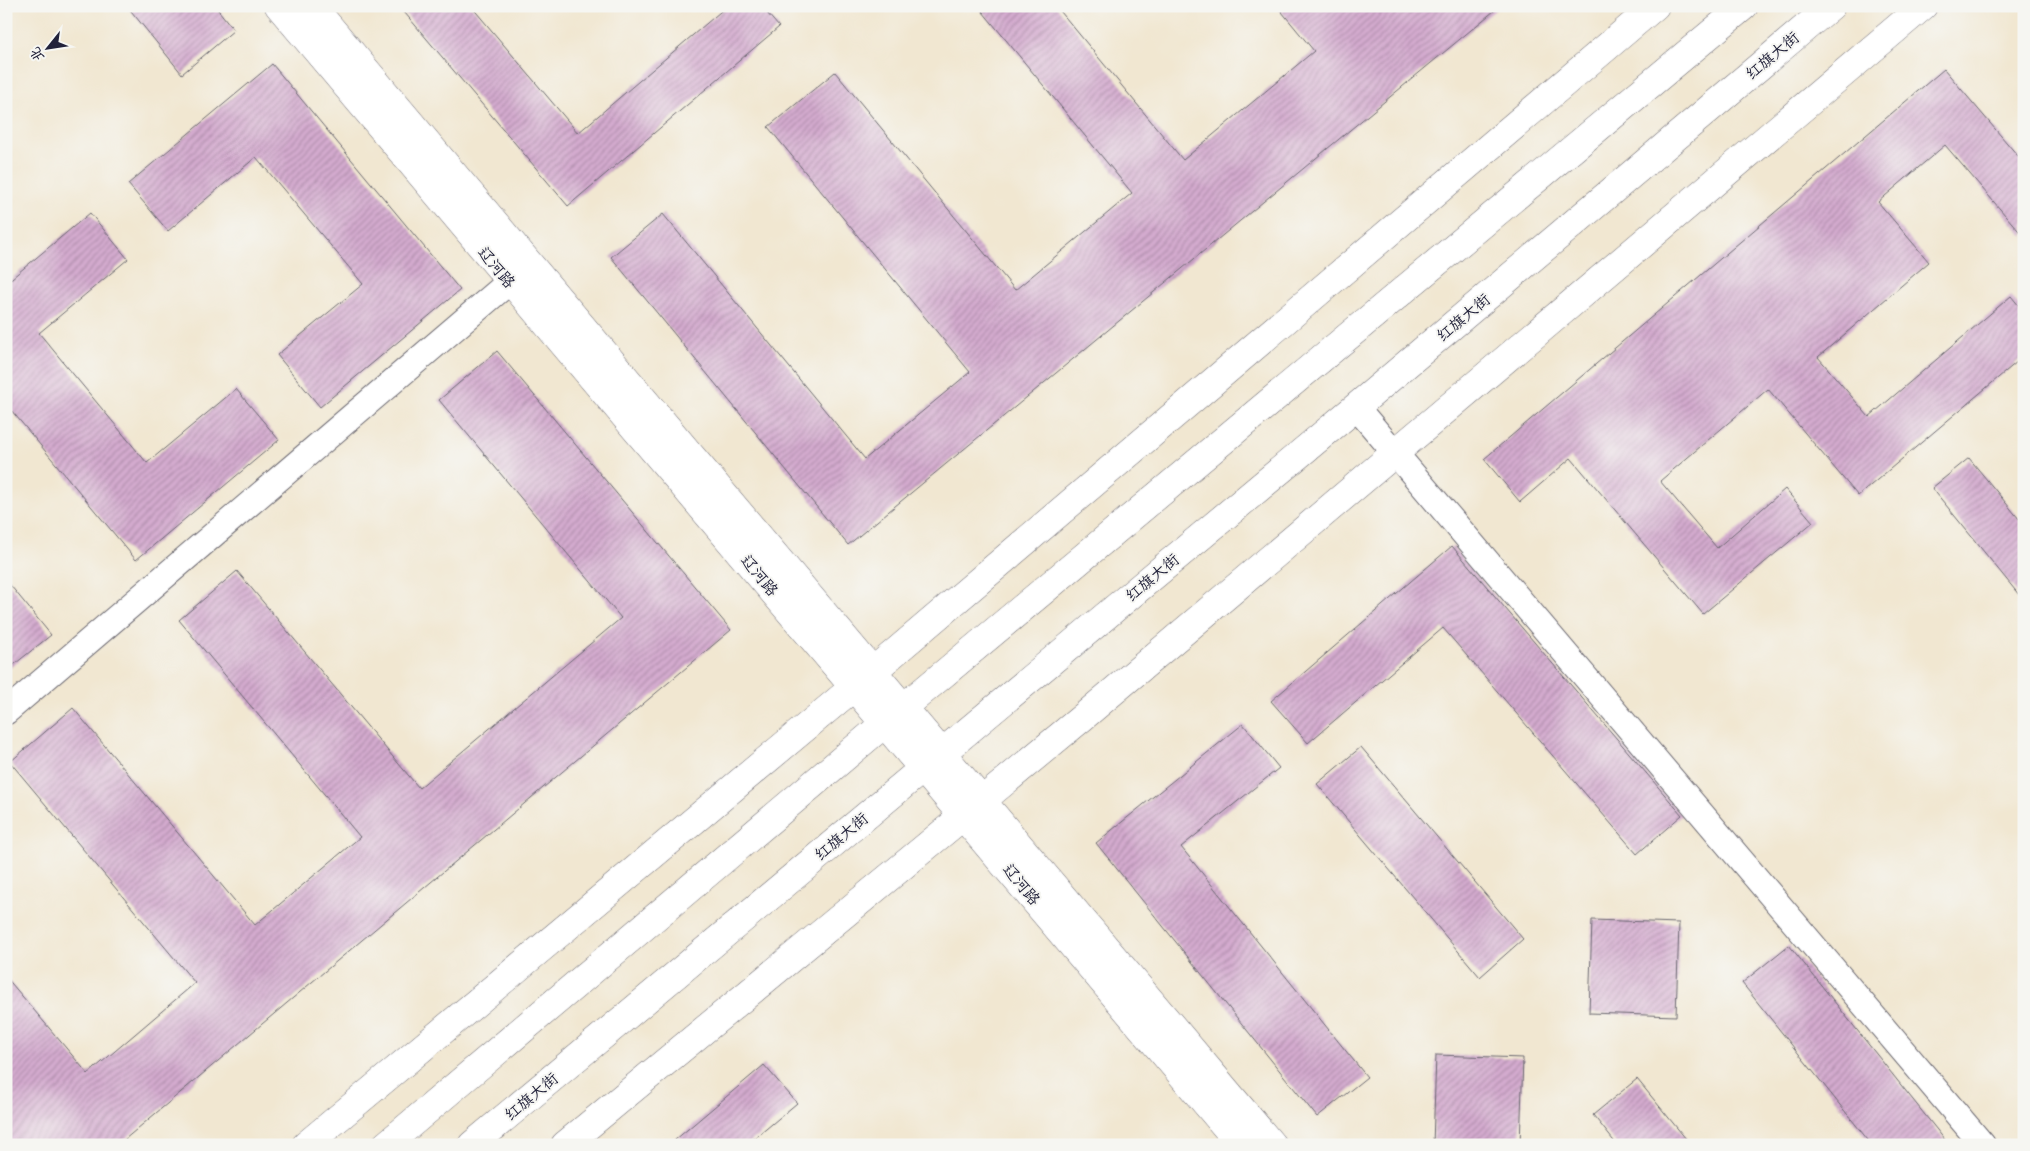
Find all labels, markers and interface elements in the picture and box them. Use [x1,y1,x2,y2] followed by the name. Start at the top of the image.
[22,22,72,72] north arrow
[1743,29,1805,86] street label: 红旗大街
[28,43,50,64] text: 北
[472,243,519,294] street label: 辽河路
[1434,291,1496,348] street label: 红旗大街
[735,551,782,602] street label: 辽河路
[1123,551,1185,608] street label: 红旗大街
[812,810,874,867] street label: 红旗大街
[997,860,1044,911] street label: 辽河路
[502,1070,564,1127] street label: 红旗大街

